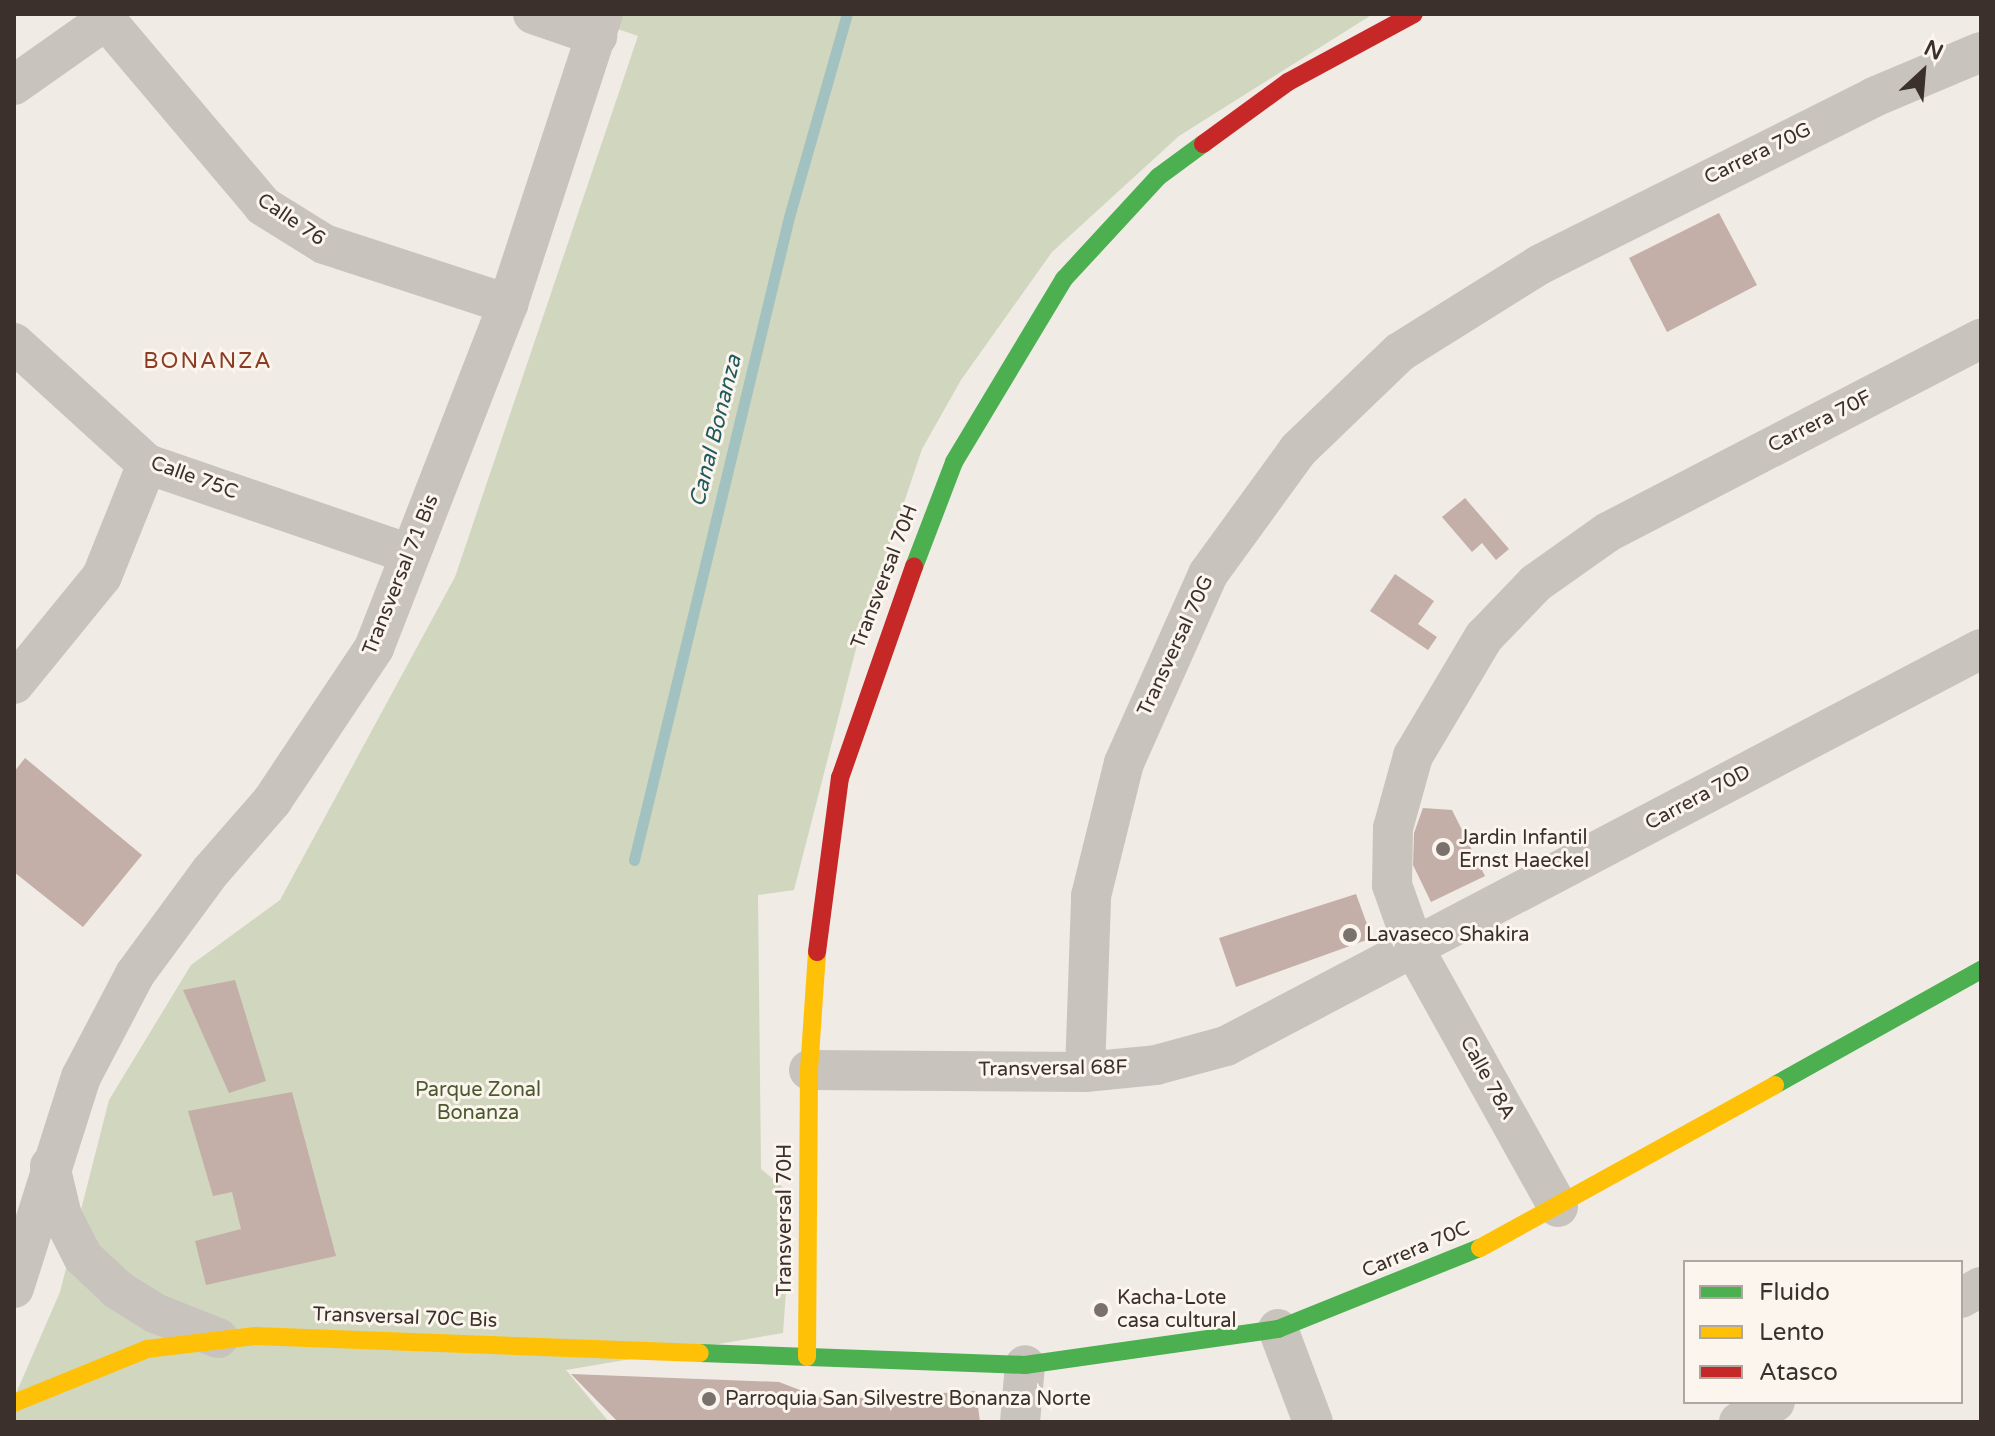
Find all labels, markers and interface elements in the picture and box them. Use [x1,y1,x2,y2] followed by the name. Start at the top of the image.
[1883,32,1963,112] north arrow
[1920,35,1947,66] text: N
[1701,118,1815,190] street label: Carrera 70G
[252,189,330,251] street label: Calle 76
[143,349,273,375] district label: BONANZA
[684,352,748,510] water label: Canal Bonanza
[1764,386,1876,458] street label: Carrera 70F
[147,451,241,505] street label: Calle 75C
[358,491,444,659] street label: Transversal 71 Bis
[847,502,923,652] street label: Transversal 70H
[1133,572,1219,720] street label: Transversal 70G
[1641,760,1755,836] street label: Carrera 70D
[1459,826,1589,873] place label: Jardin Infantil Ernst Haeckel
[1434,840,1452,858] marker: Jardin Infantil Ernst Haeckel
[1366,923,1530,947] place label: Lavaseco Shakira
[1341,926,1359,944] marker: Lavaseco Shakira
[1454,1032,1520,1124] street label: Calle 78A
[978,1056,1128,1082] street label: Transversal 68F
[415,1078,541,1125] park label: Parque Zonal Bonanza
[773,1144,797,1296] street label: Transversal 70H
[1359,1217,1473,1283] street label: Carrera 70C
[1683,1260,1963,1404] legend
[1759,1278,1830,1307] text: Fluido
[1117,1286,1236,1333] place label: Kacha-Lote casa cultural
[1092,1301,1110,1319] marker: Kacha-Lote casa cultural
[312,1303,498,1333] street label: Transversal 70C Bis
[1759,1318,1824,1347] text: Lento
[1759,1358,1838,1387] text: Atasco
[725,1387,1091,1411] place label: Parroquia San Silvestre Bonanza Norte
[700,1390,718,1408] marker: Parroquia San Silvestre Bonanza Norte

